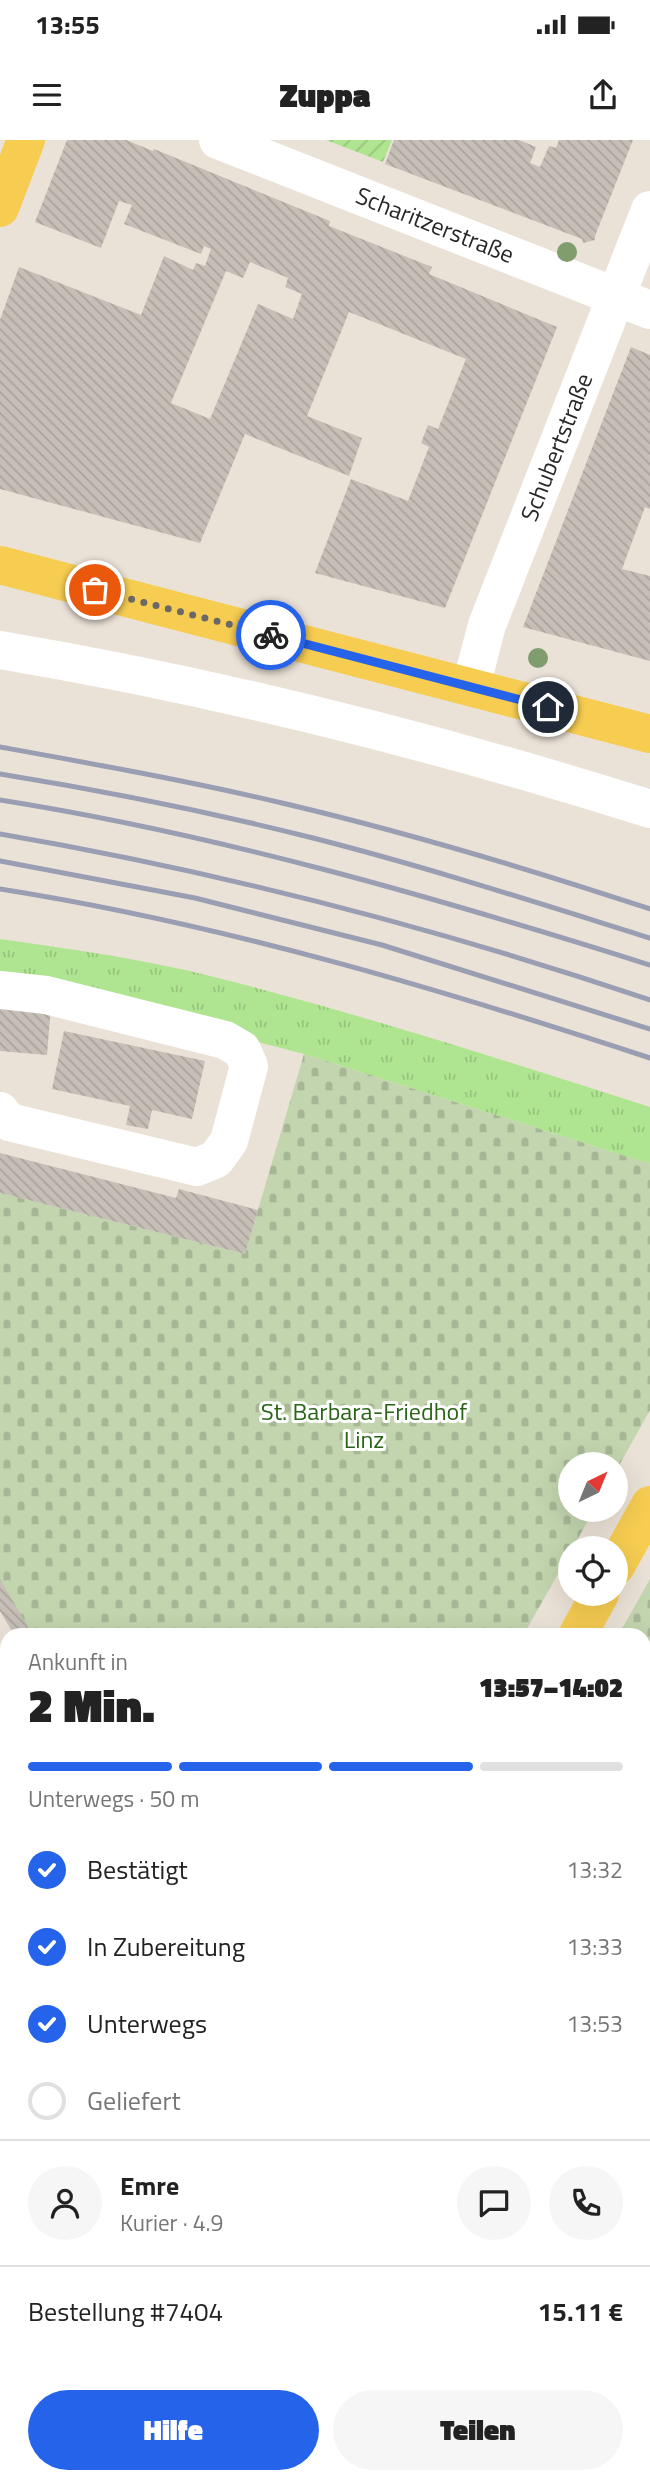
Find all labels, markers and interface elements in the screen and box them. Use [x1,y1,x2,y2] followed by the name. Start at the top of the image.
[35,5,100,44] text: 13:55
[280,71,370,119] text: Zuppa
[28,76,66,114] icon: menu
[584,76,622,114] icon: share
[351,177,520,272] street label: Scharitzerstraße
[511,368,601,526] street label: Schubertstraße
[65,560,125,620] pin
[76,571,114,609] icon: bag
[236,600,306,670] courier
[252,616,290,654] icon: bike
[518,677,578,737] pin
[529,688,567,726] icon: home
[261,1393,467,1457] park label: St. Barbara-Friedhof Linz
[558,1452,628,1522] north arrow
[558,1452,628,1606] map controls
[558,1536,628,1606] button: locate
[28,1644,128,1679] text: Ankunft in
[479,1668,623,1707] text: 13:57–14:02
[28,1670,155,1740] text: 2 Min.
[28,1781,199,1816] text: Unterwegs · 50 m
[87,1850,188,1889] text: Bestätigt
[28,1851,66,1889] icon: check
[566,1852,623,1887] text: 13:32
[87,1927,245,1966] text: In Zubereitung
[28,1928,66,1966] icon: check
[566,1929,623,1964] text: 13:33
[87,2004,207,2043] text: Unterwegs
[28,2005,66,2043] icon: check
[566,2006,623,2041] text: 13:53
[87,2081,181,2120] text: Geliefert
[28,2166,102,2240] button: person
[120,2166,179,2205] text: Emre
[457,2166,531,2240] button: chat
[549,2166,623,2240] button: phone
[120,2205,223,2240] text: Kurier · 4.9
[28,2292,223,2331] text: Bestellung #7404
[538,2292,623,2331] text: 15.11 €
[28,2390,319,2470] button: Hilfe
[333,2390,623,2470] button: Teilen

